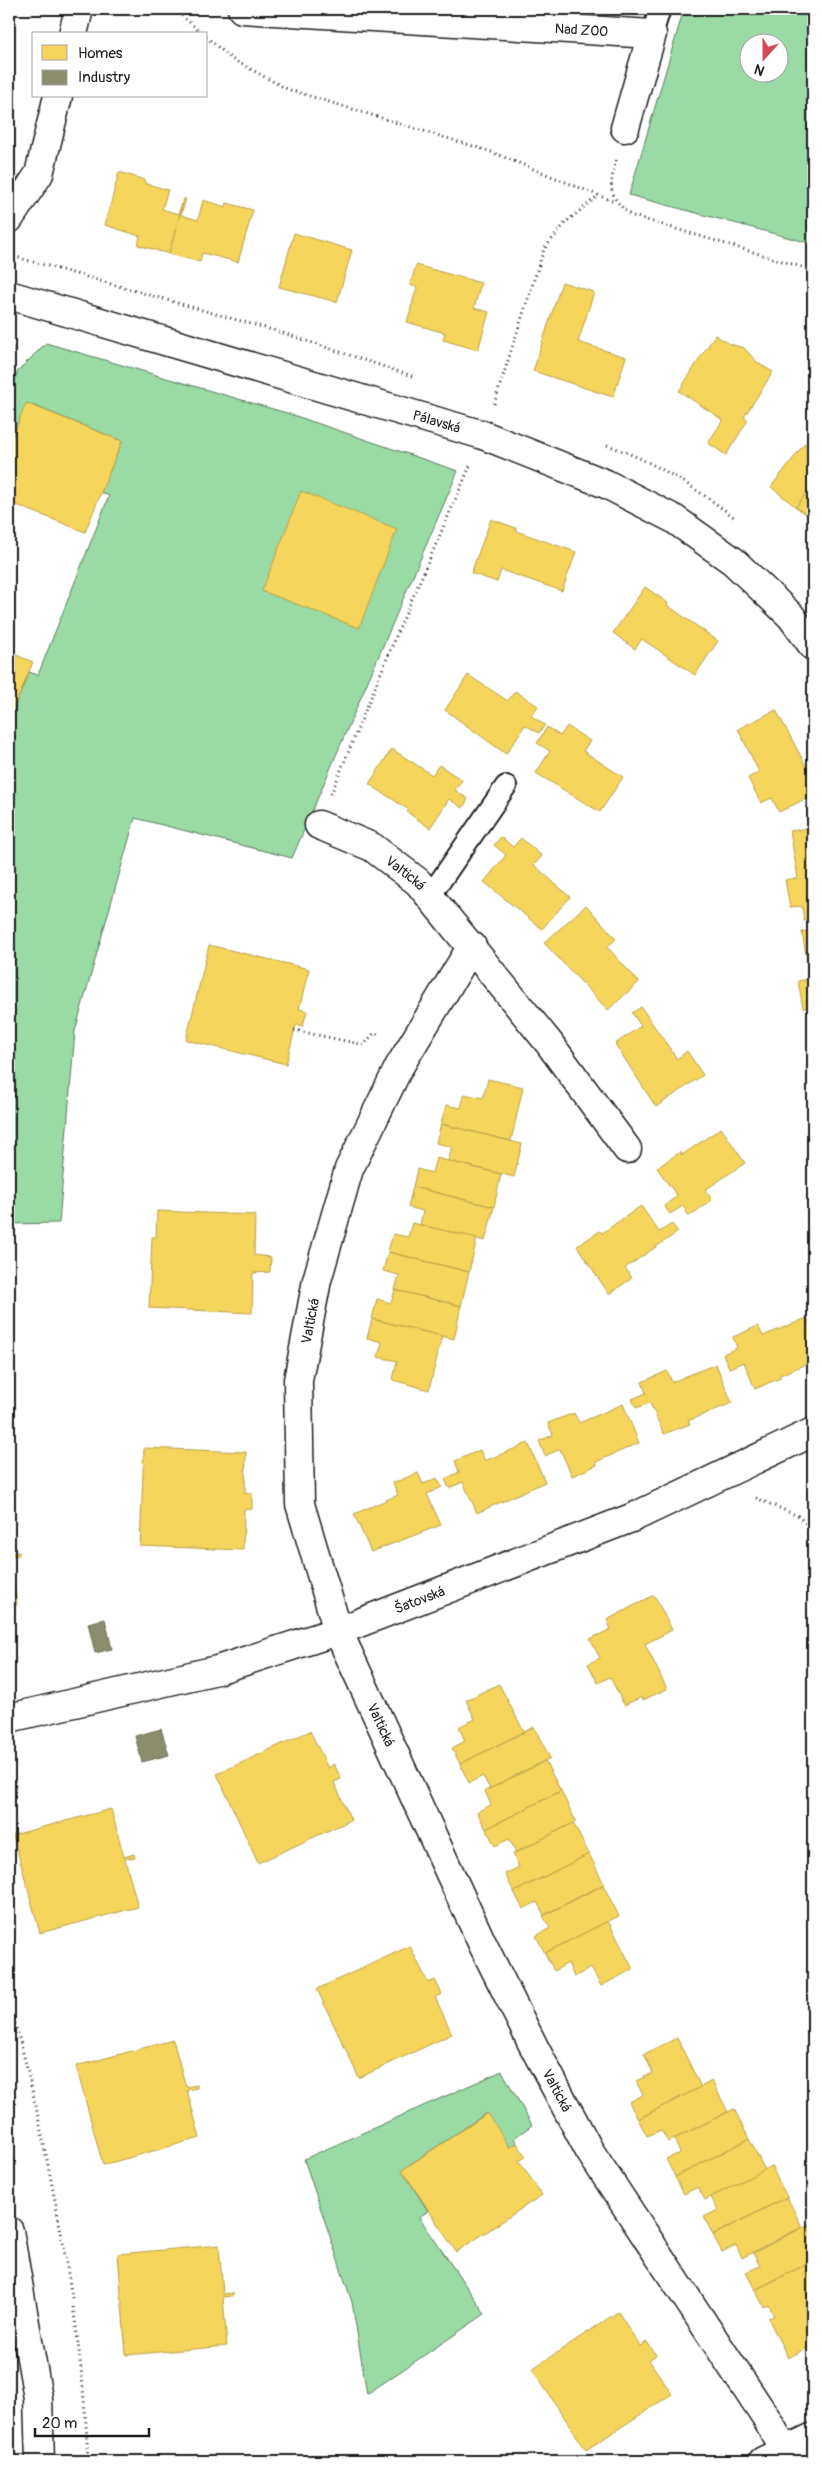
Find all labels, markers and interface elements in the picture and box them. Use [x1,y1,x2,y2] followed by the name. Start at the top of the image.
[554,20,609,40] street label: Nad ZOO
[32,32,208,98] legend
[740,32,790,82] north arrow
[78,44,123,63] text: Homes
[752,60,767,79] text: N
[78,68,131,87] text: Industry
[411,407,463,437] street label: Pálavská
[382,853,429,894] street label: Valtická
[298,1297,323,1345] street label: Valtická
[392,1583,447,1617] street label: Šatovská
[363,1700,398,1749] street label: Valtická
[538,2066,575,2115] street label: Valtická
[35,2405,149,2437] scale bar
[42,2414,77,2433] text: 20 m

